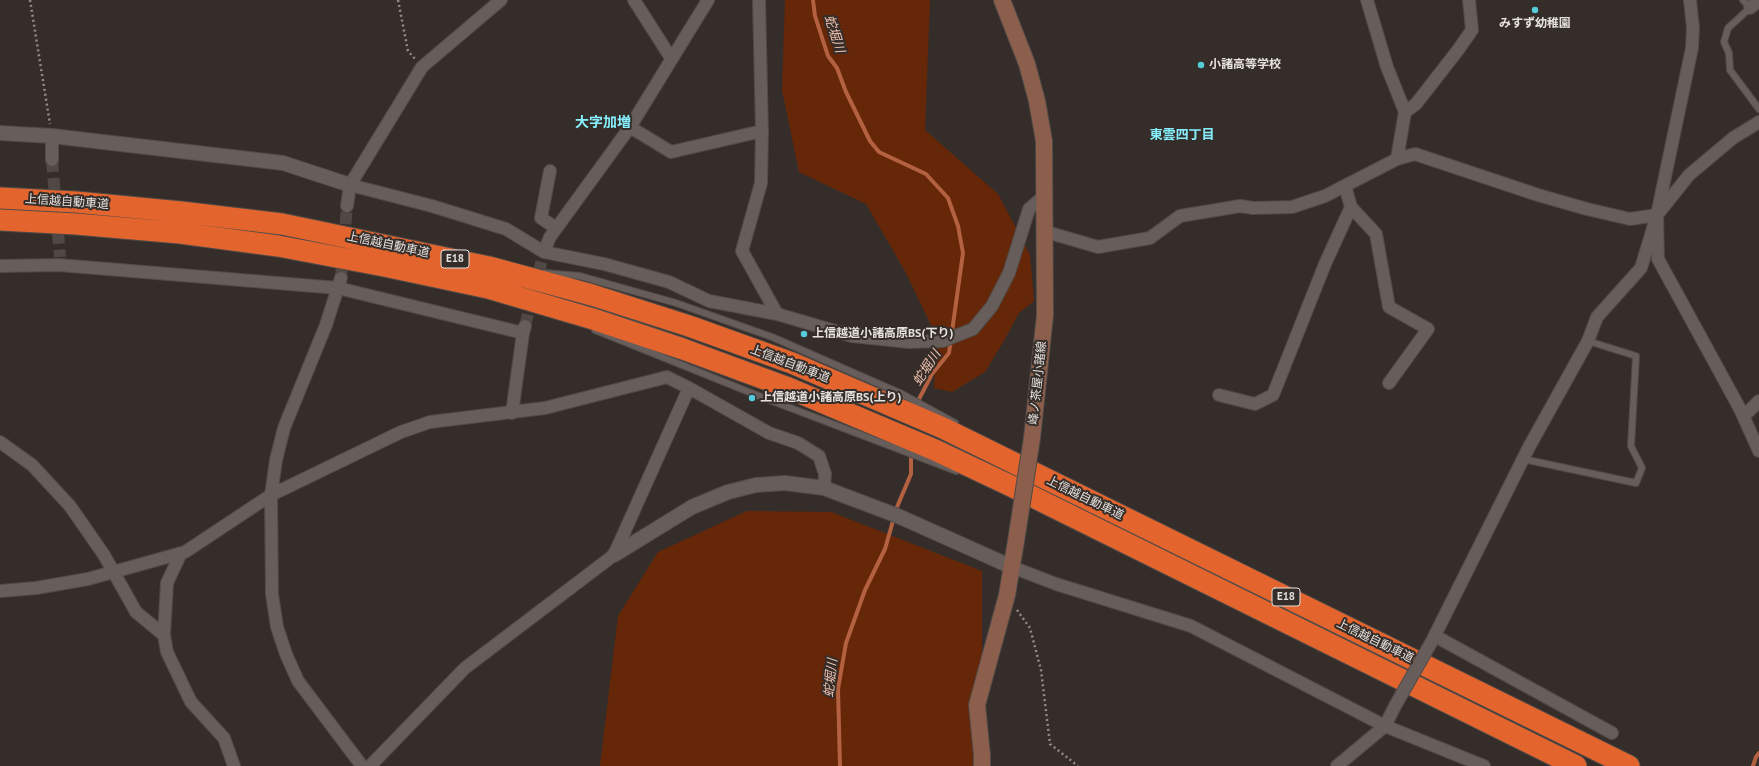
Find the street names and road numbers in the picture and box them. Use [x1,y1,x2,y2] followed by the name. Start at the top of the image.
[25,192,109,212] street label: 上信越自動車道
[345,229,431,261] street label: 上信越自動車道
[441,250,469,268] road number: E18
[1026,340,1050,426] street label: 峰ノ茶屋小諸線
[748,342,832,386] street label: 上信越自動車道
[1044,473,1126,523] street label: 上信越自動車道
[1272,588,1300,606] road number: E18
[1334,616,1416,666] street label: 上信越自動車道

